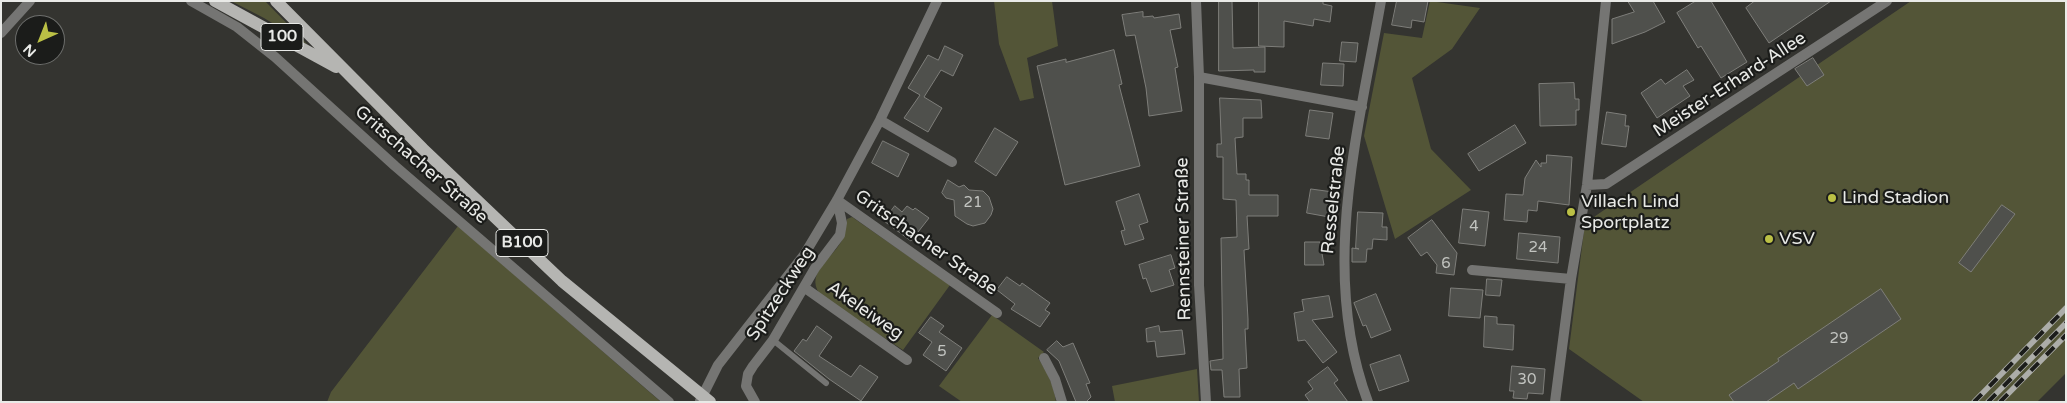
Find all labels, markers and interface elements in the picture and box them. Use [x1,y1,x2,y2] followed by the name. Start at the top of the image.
[15,15,65,65] north arrow
[261,24,303,51] road number: 100
[1650,28,1810,142] street label: Meister-Erhard-Allee
[20,40,40,60] text: N
[350,101,492,229] street label: Gritschacher Straße
[1318,145,1350,255] street label: Resselstraße
[1172,157,1196,321] street label: Rennsteiner Straße
[850,186,1002,300] street label: Gritschacher Straße
[1842,187,1949,209] place label: Lind Stadion
[1581,191,1679,233] place label: Villach Lind Sportplatz
[1826,192,1838,204] marker: Lind Stadion
[964,194,982,212] house number: 21
[1565,206,1577,218] marker: Villach Lind Sportplatz
[1469,218,1479,236] house number: 4
[1779,228,1815,250] place label: VSV
[496,230,548,256] road number: B100
[1763,233,1775,245] marker: VSV
[1529,239,1547,257] house number: 24
[743,243,819,345] street label: Spitzeckweg
[1441,255,1451,273] house number: 6
[823,277,907,345] street label: Akeleiweg
[1830,330,1848,348] house number: 29
[937,343,947,361] house number: 5
[1518,371,1536,389] house number: 30

